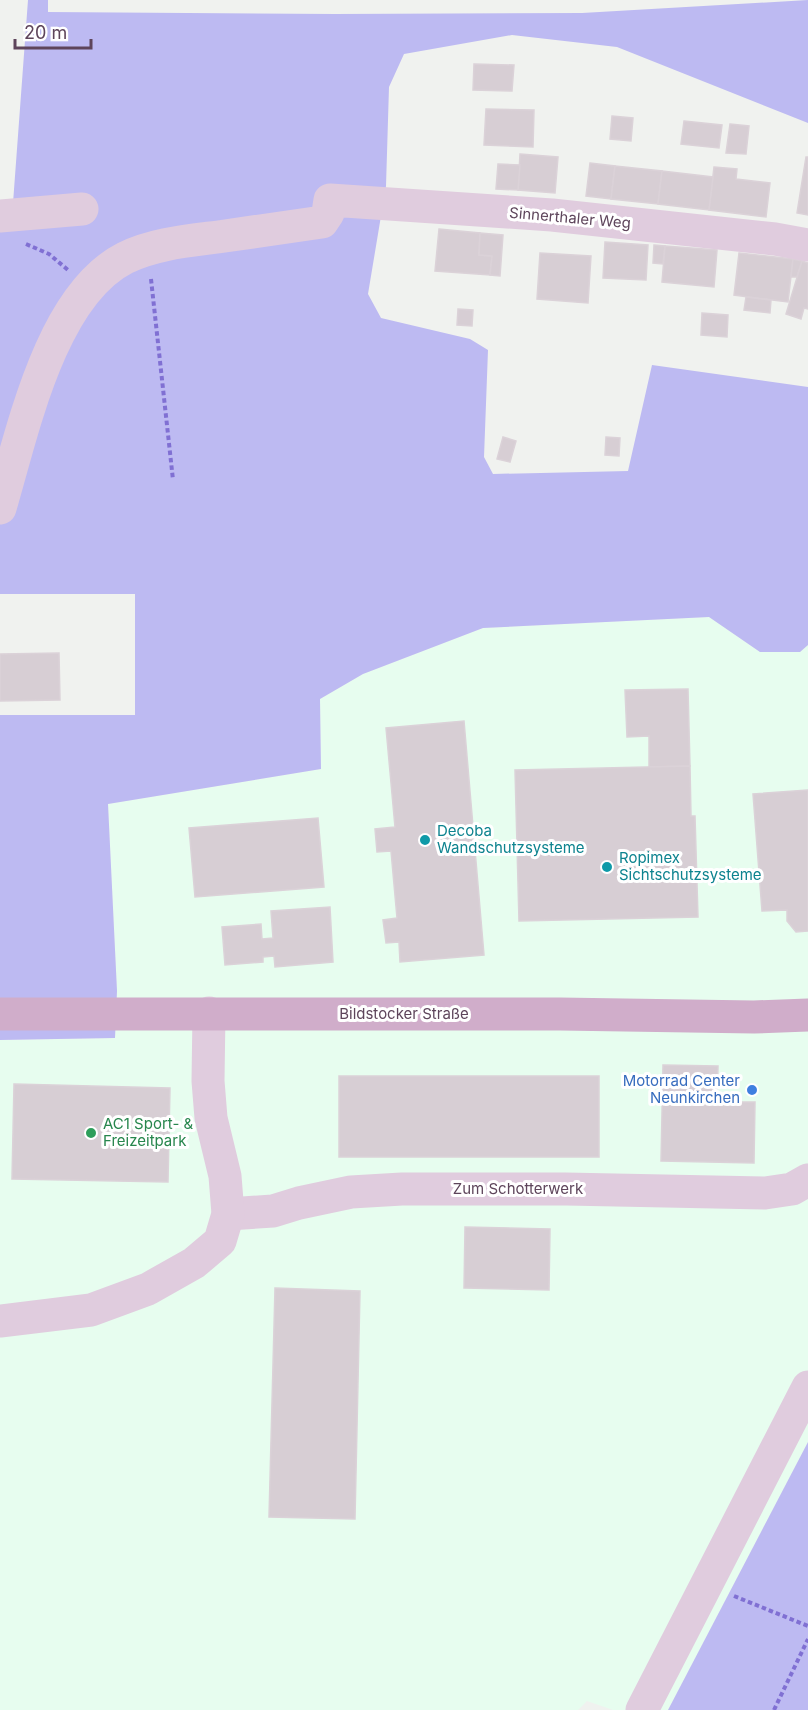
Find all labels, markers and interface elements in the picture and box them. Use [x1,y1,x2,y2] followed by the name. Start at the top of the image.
[15,12,92,50] scale bar
[24,22,67,43] text: 20 m
[508,203,632,232] street label: Sinnerthaler Weg
[437,821,585,857] place label: Decoba Wandschutzsysteme
[418,833,432,847] marker: Decoba Wandschutzsysteme
[619,848,762,884] place label: Ropimex Sichtschutzsysteme
[600,860,614,874] marker: Ropimex Sichtschutzsysteme
[339,1004,469,1023] street label: Bildstocker Straße
[623,1071,740,1107] place label: Motorrad Center Neunkirchen
[745,1083,759,1097] marker: Motorrad Center Neunkirchen
[103,1114,194,1150] place label: AC1 Sport- & Freizeitpark
[84,1126,98,1140] marker: AC1 Sport- & Freizeitpark
[453,1179,584,1198] street label: Zum Schotterwerk

